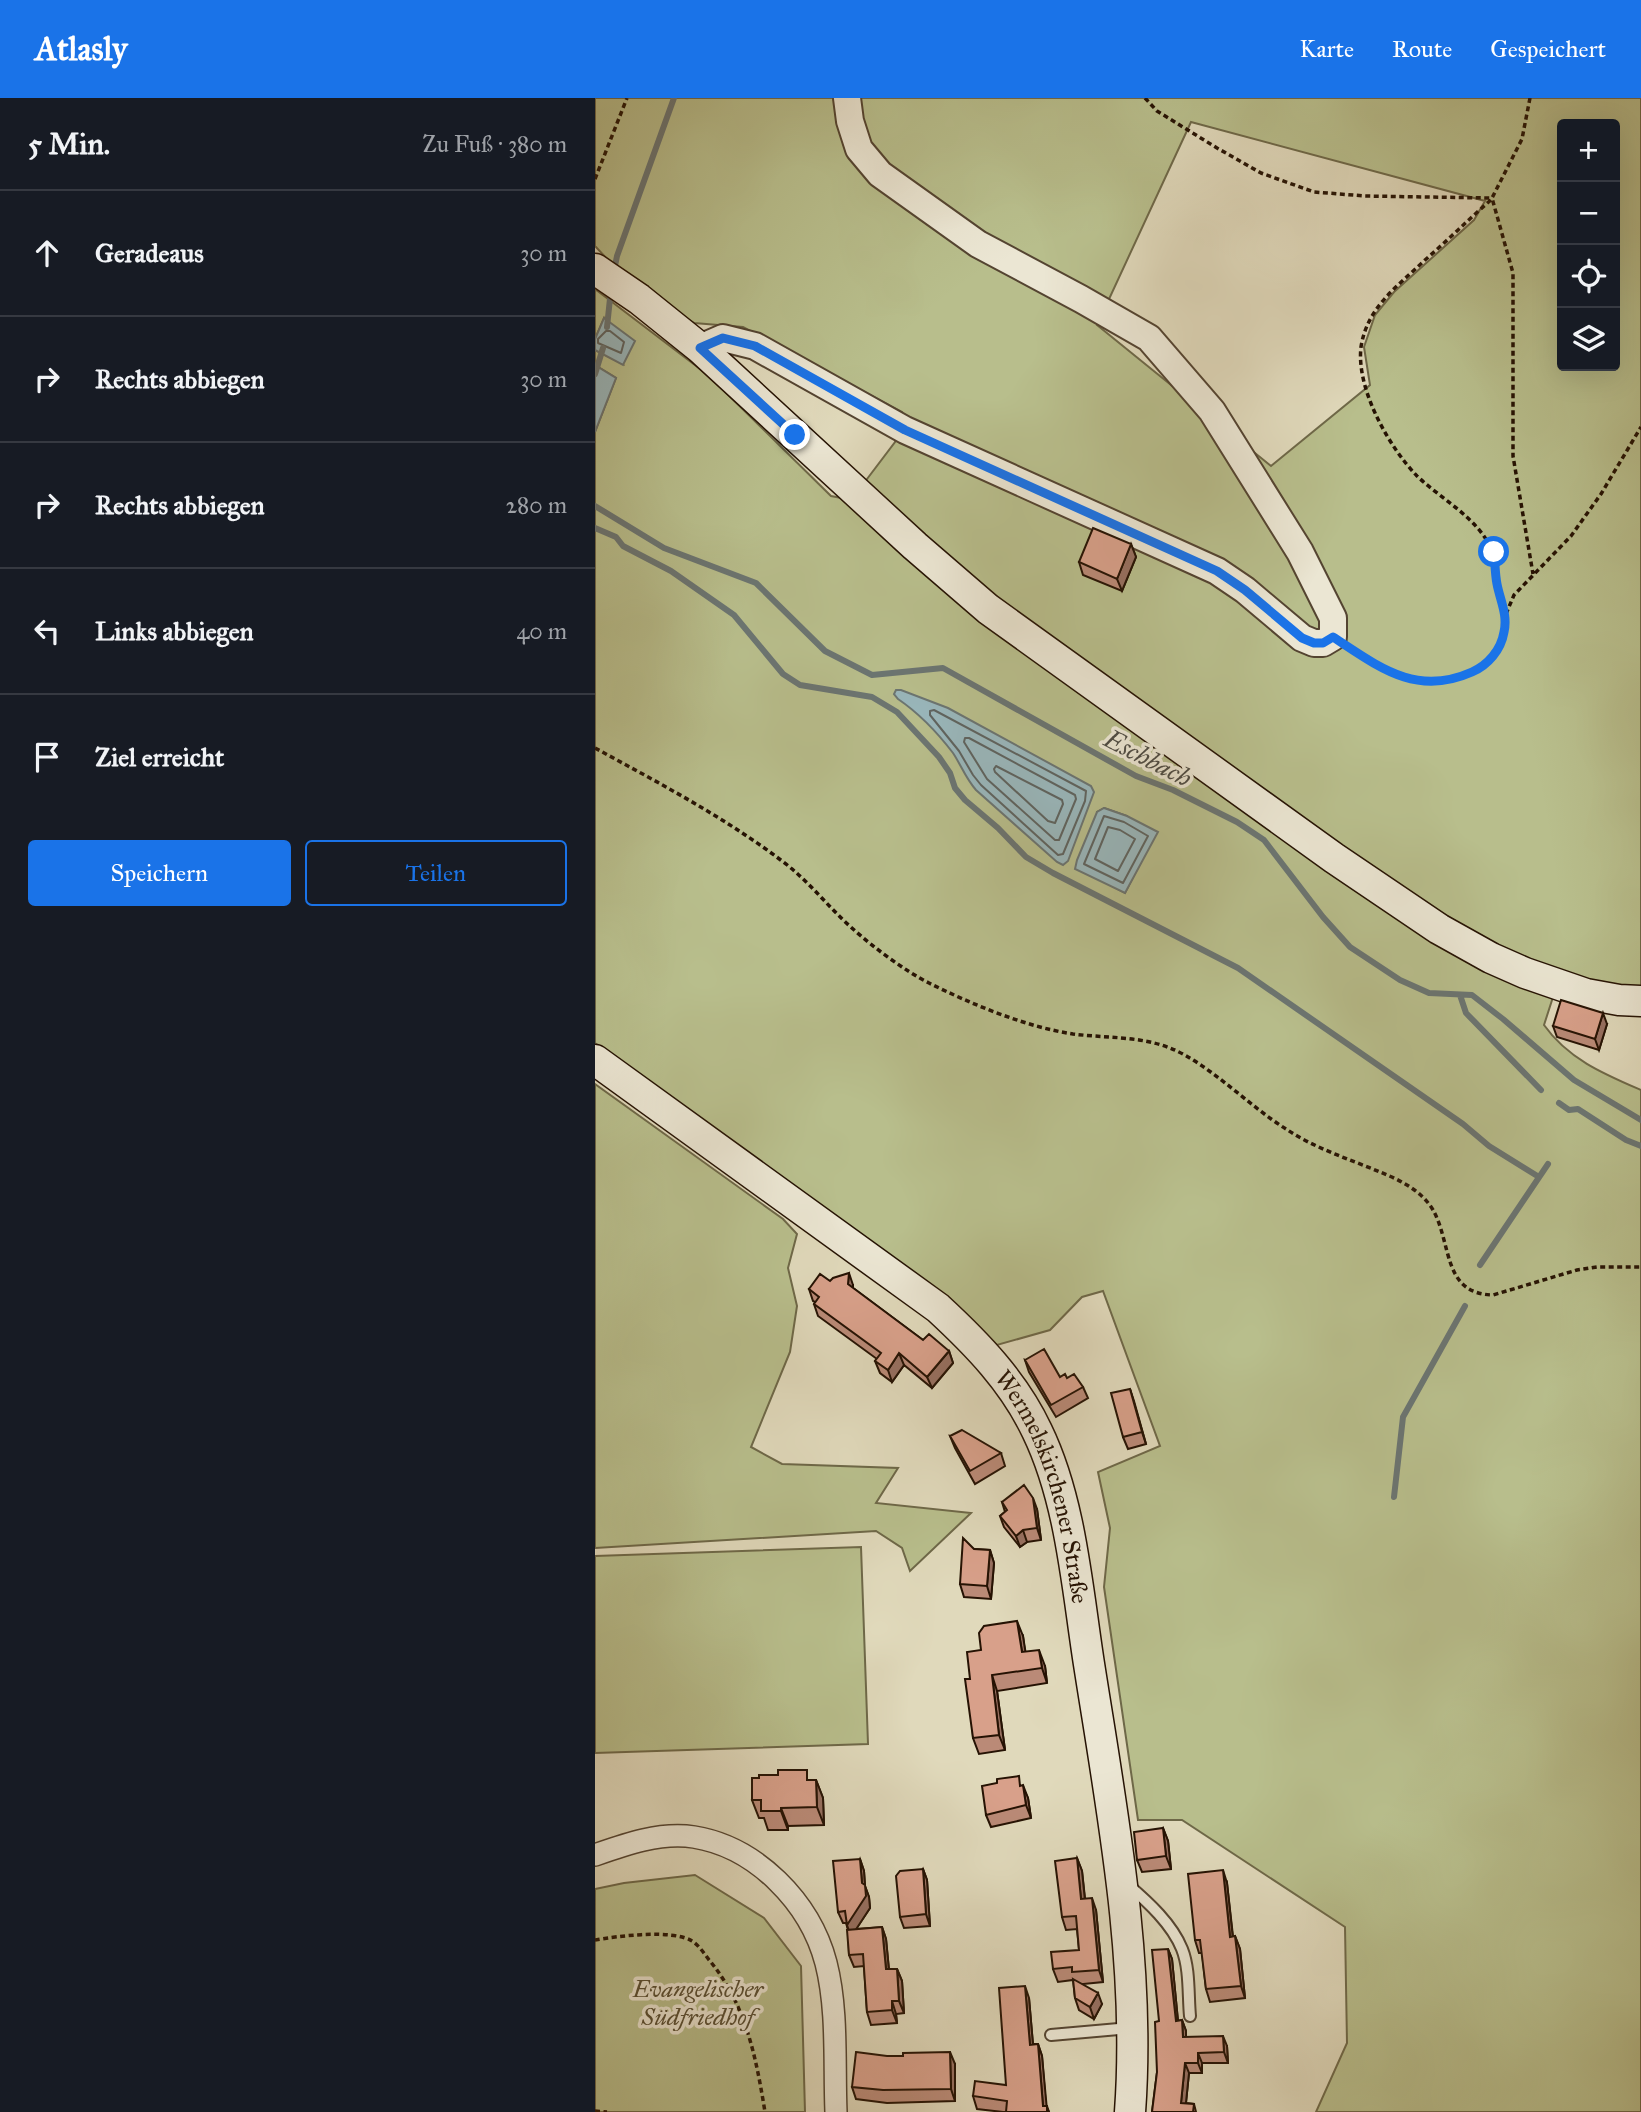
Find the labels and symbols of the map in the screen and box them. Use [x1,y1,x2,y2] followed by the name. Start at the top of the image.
[779,419,810,450] route end
[1478,536,1509,567] route start
[1098,722,1198,794] water label: Eschbach
[988,1364,1095,1605] street label: Wermelskirchener Straße
[632,1974,765,2032] park label: Evangelischer Südfriedhof

